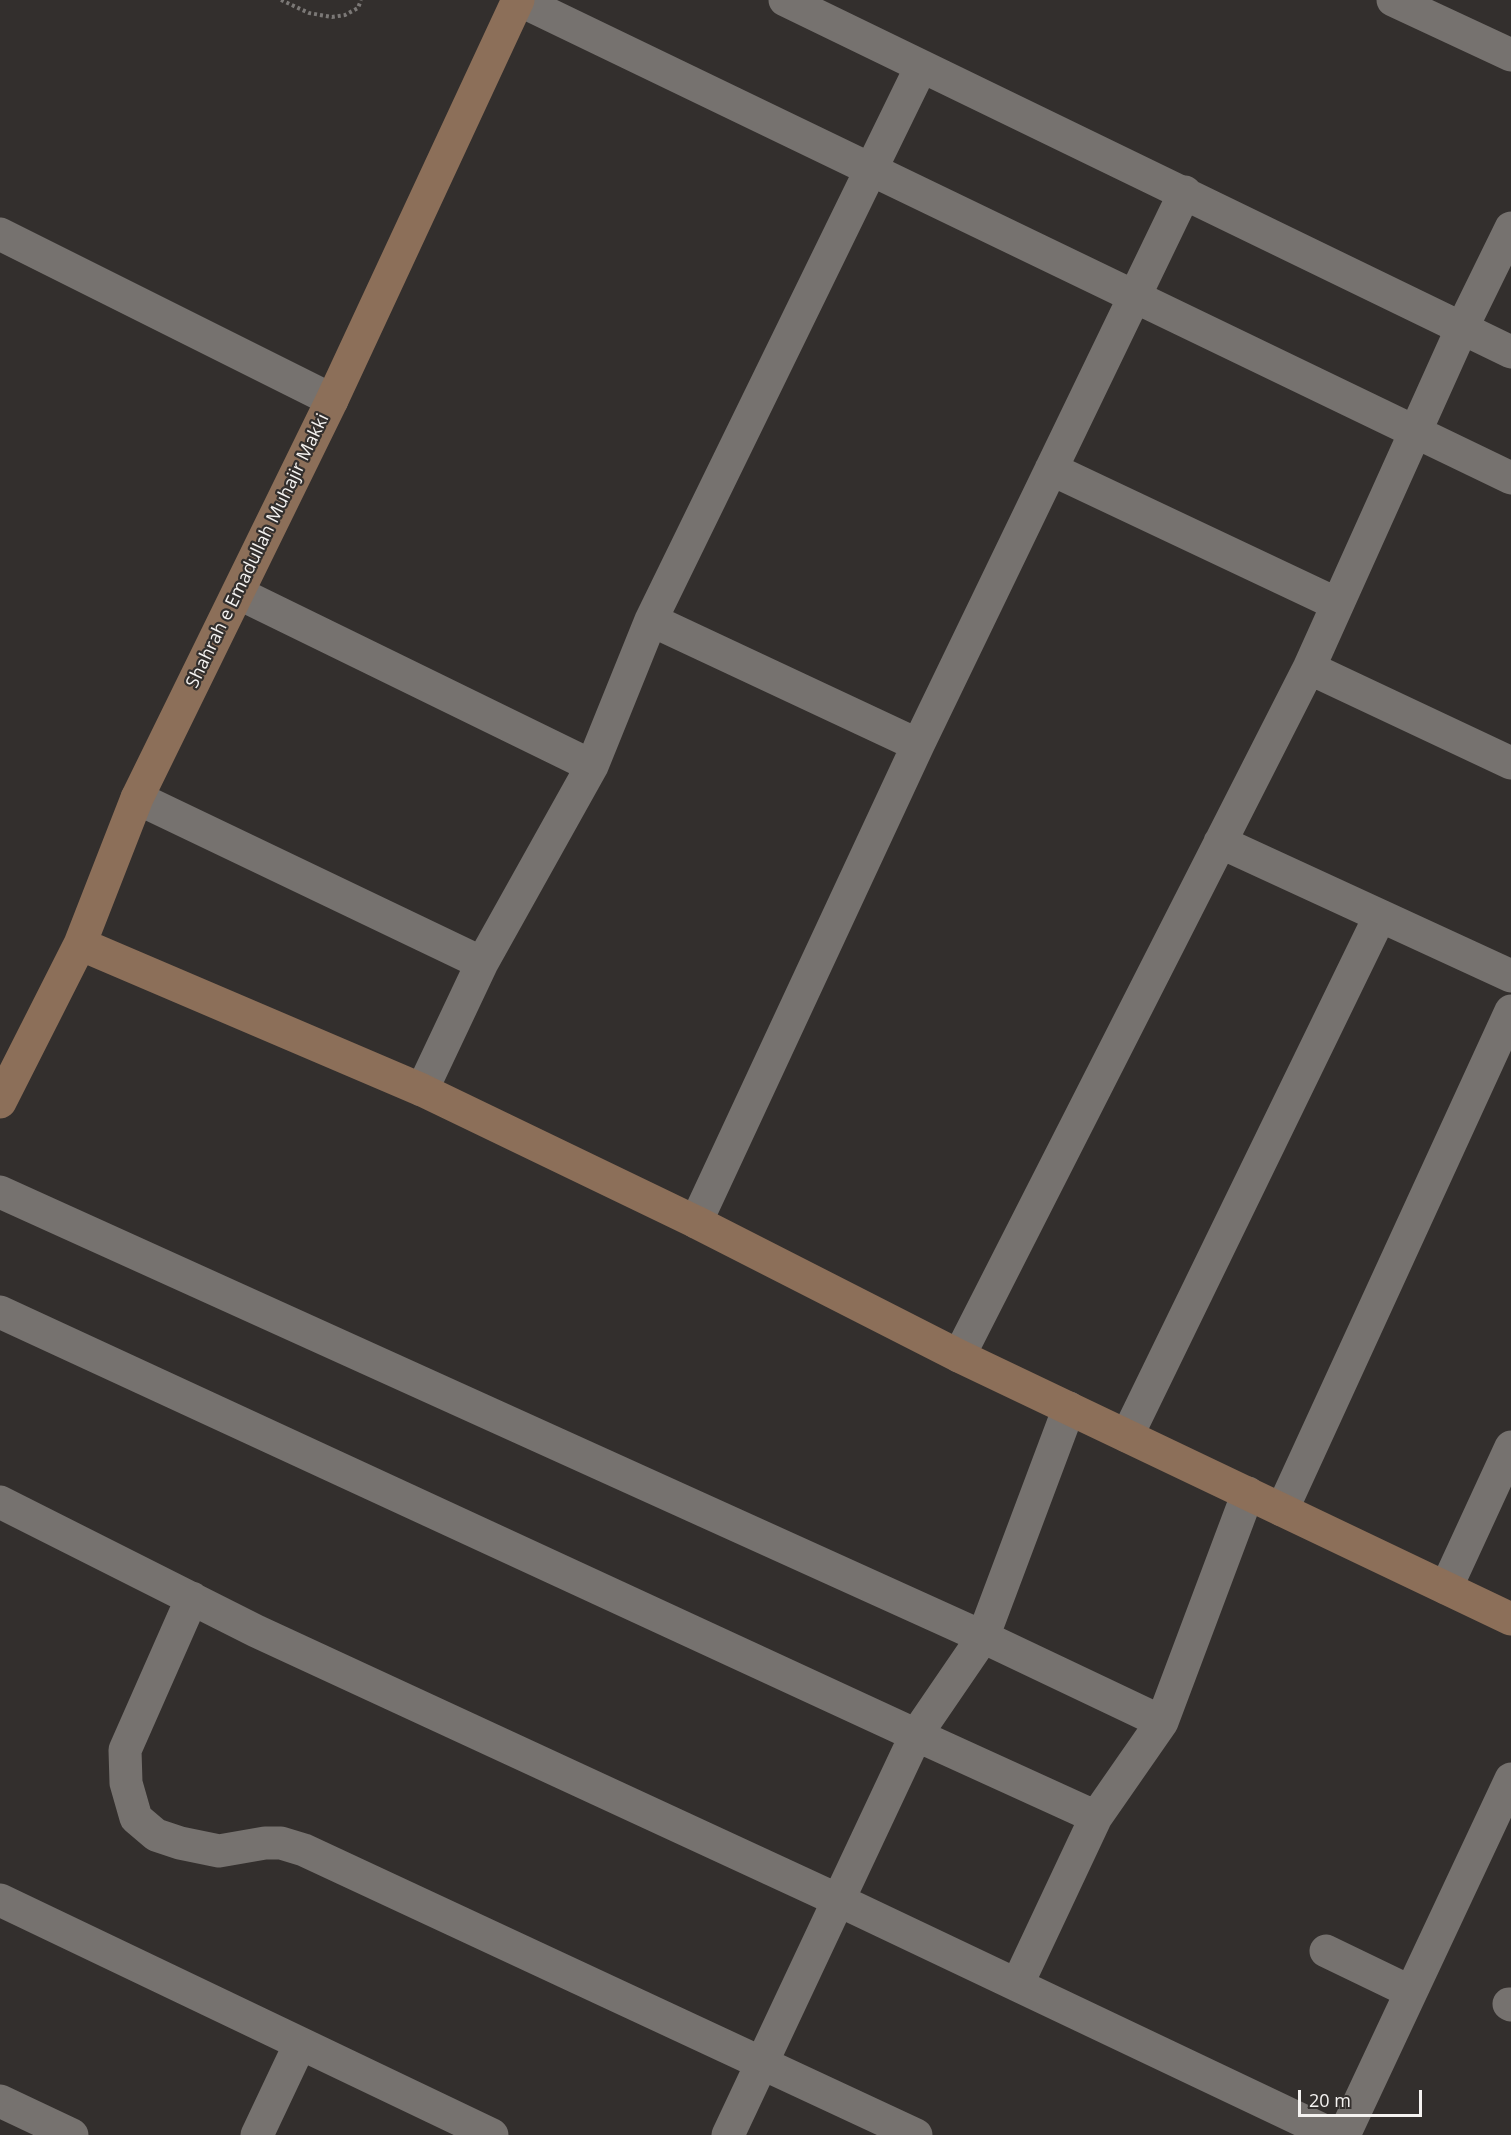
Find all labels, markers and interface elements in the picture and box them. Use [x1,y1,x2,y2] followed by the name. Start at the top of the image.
[182,410,334,692] street label: Shahrah e Emadullah Muhajir Makki
[1301,2078,1426,2116] scale bar
[1309,2088,1351,2112] text: 20 m

